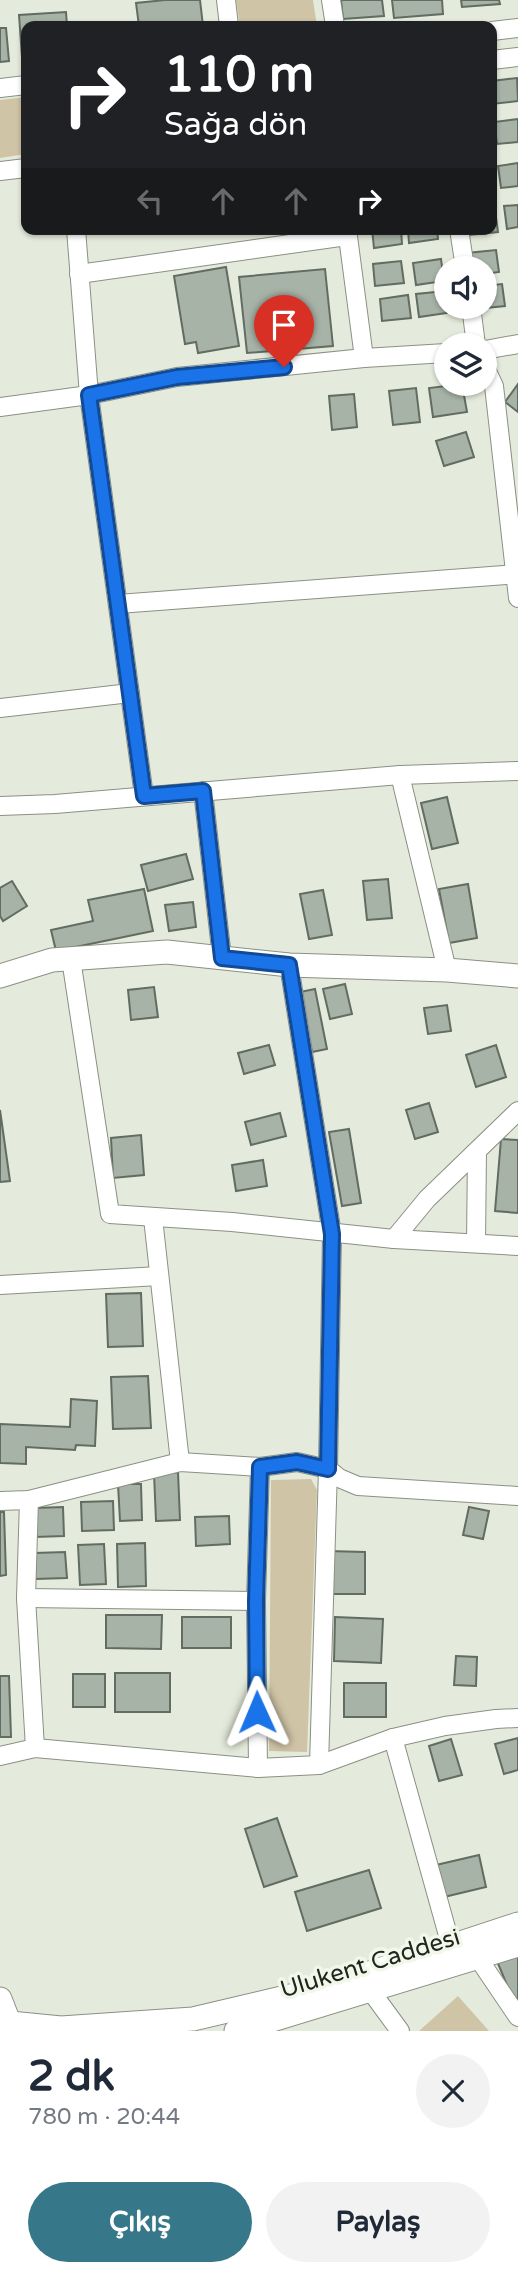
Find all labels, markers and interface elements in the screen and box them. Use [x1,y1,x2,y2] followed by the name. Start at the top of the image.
[164,46,314,105] text: 110 m
[49,49,140,140] icon: right
[164,106,307,144] text: Sağa dön
[131,182,169,220] icon: left
[204,182,242,220] icon: ahead
[277,182,315,220] icon: ahead
[350,182,388,220] icon: right
[434,256,497,396] map controls
[434,256,497,319] button: sound
[254,295,314,367] pin
[265,306,303,344] icon: arrive
[434,333,497,396] button: layers
[220,1675,294,1749] position arrow
[277,1922,463,2005] street label: Ulukent Caddesi
[28,2051,115,2102] text: 2 dk
[416,2054,490,2128] button: close
[28,2103,180,2131] text: 780 m · 20:44
[28,2182,252,2262] button: Çıkış
[266,2182,490,2262] button: Paylaş

